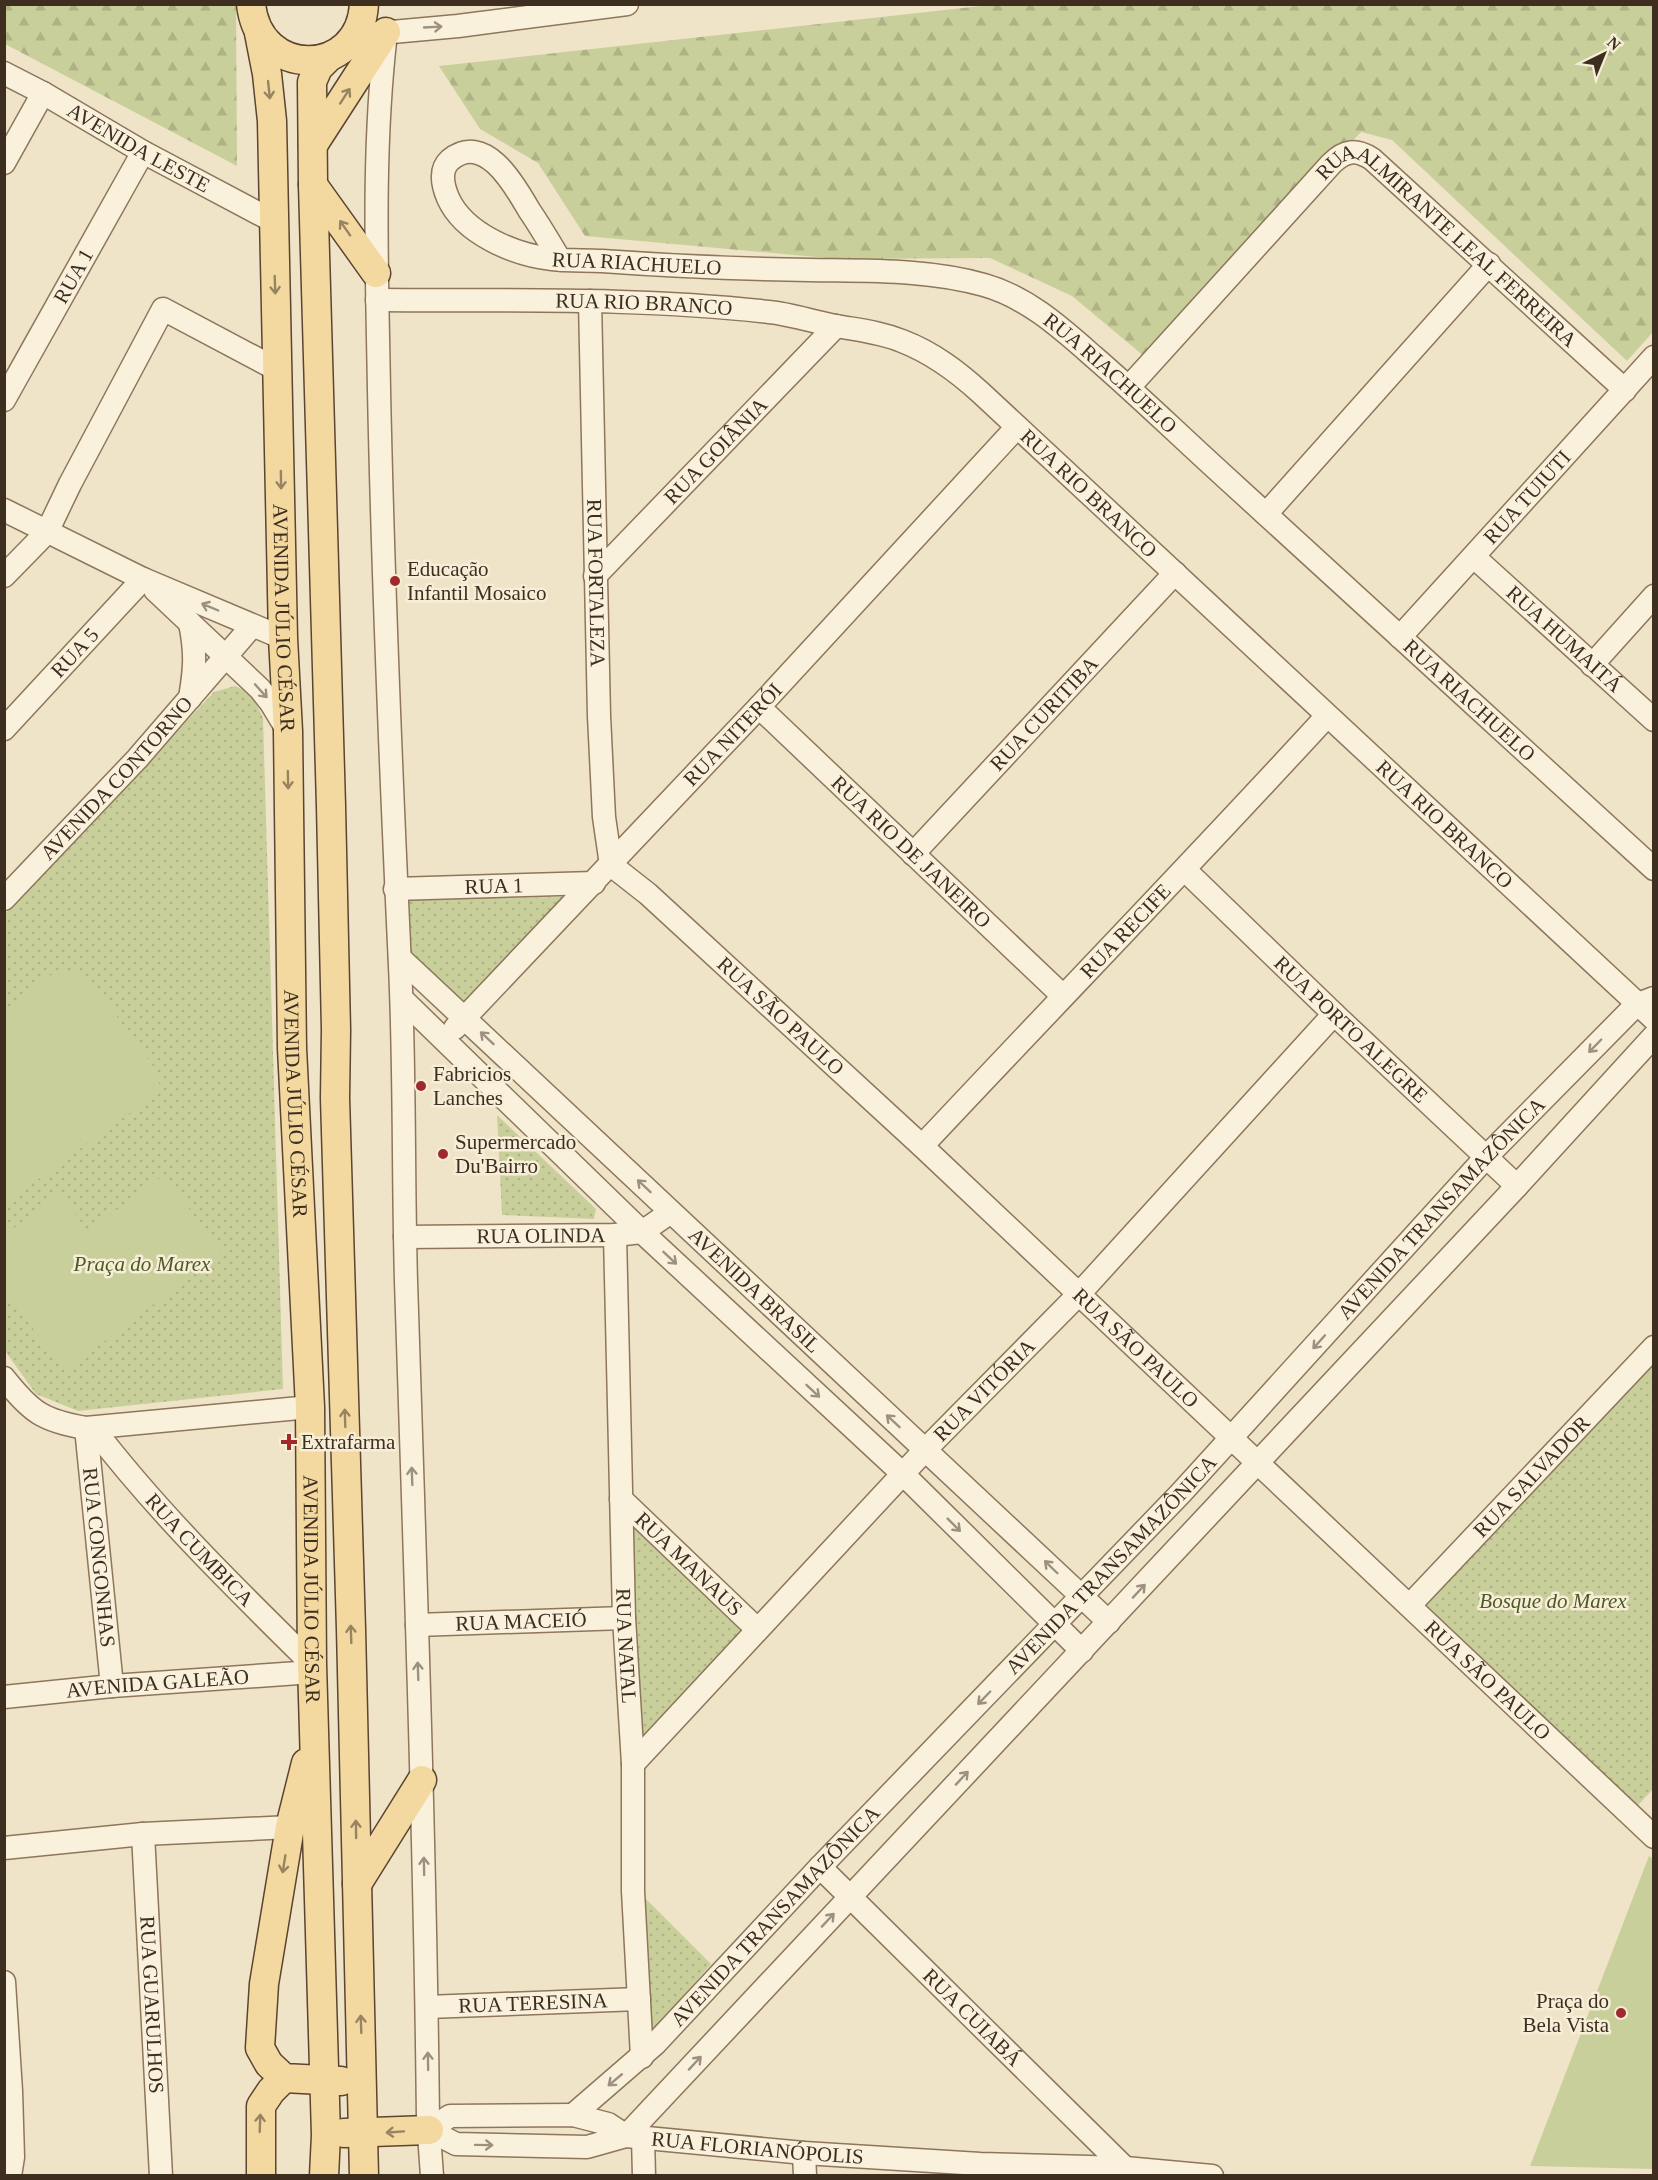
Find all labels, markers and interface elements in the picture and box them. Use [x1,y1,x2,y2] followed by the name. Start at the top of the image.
[422,22,442,33] one-way arrow
[1574,24,1634,84] north arrow
[1604,33,1624,54] text: N
[264,80,275,100] one-way arrow
[339,88,351,105] one-way arrow
[63,98,214,197] street label: AVENIDA LESTE
[1311,139,1582,353] street label: RUA ALMIRANTE LEAL FERREIRA
[339,221,351,237] one-way arrow
[49,245,98,308] street label: RUA 1
[551,247,722,280] street label: RUA RIACHUELO
[269,274,281,294] one-way arrow
[555,289,734,320] street label: RUA RIO BRANCO
[1039,308,1182,438] street label: RUA RIACHUELO
[659,392,773,509] street label: RUA GOIÂNIA
[1016,424,1162,562] street label: RUA RIO BRANCO
[1478,445,1576,549] street label: RUA TUIUTI
[275,469,287,489] one-way arrow
[582,499,610,668] street label: RUA FORTALEZA
[268,503,300,733] street label: AVENIDA JÚLIO CÉSAR
[407,557,546,605] place label: Educação Infantil Mosaico
[388,574,402,588] marker: Educação Infantil Mosaico
[1502,580,1628,698] street label: RUA HUMAITÁ
[201,601,219,612] one-way arrow
[46,623,104,682] street label: RUA 5
[1399,634,1540,767] street label: RUA RIACHUELO
[985,651,1104,776] street label: RUA CURITIBA
[679,678,787,791] street label: RUA NITERÓI
[254,683,268,698] one-way arrow
[35,692,197,865] street label: AVENIDA CONTORNO
[1371,755,1518,893] street label: RUA RIO BRANCO
[282,769,294,789] one-way arrow
[827,770,996,933] street label: RUA RIO DE JANEIRO
[464,873,524,899] street label: RUA 1
[1075,879,1176,983] street label: RUA RECIFE
[1269,951,1433,1108] street label: RUA PORTO ALEGRE
[712,952,849,1080] street label: RUA SÃO PAULO
[279,989,312,1218] street label: AVENIDA JÚLIO CÉSAR
[479,1031,494,1045] one-way arrow
[1588,1039,1603,1054] one-way arrow
[433,1062,511,1110] place label: Fabricios Lanches
[414,1079,428,1093] marker: Fabricios Lanches
[1333,1092,1551,1324] street label: AVENIDA TRANSAMAZÔNICA
[455,1130,576,1178] place label: Supermercado Du'Bairro
[436,1147,450,1161] marker: Supermercado Du'Bairro
[637,1179,652,1193] one-way arrow
[476,1223,606,1248] street label: RUA OLINDA
[684,1223,826,1358] street label: AVENIDA BRASIL
[663,1251,678,1265] one-way arrow
[73,1252,211,1276] park label: Praça do Marex
[1068,1283,1204,1413] street label: RUA SÃO PAULO
[928,1333,1041,1446] street label: RUA VITÓRIA
[1312,1334,1326,1349] one-way arrow
[806,1384,821,1398] one-way arrow
[339,1409,350,1429] one-way arrow
[1469,1411,1595,1542] street label: RUA SALVADOR
[886,1414,901,1428] one-way arrow
[301,1430,396,1454] place label: Extrafarma
[282,1435,296,1449] marker: Extrafarma
[1001,1450,1222,1679] street label: AVENIDA TRANSAMAZÔNICA
[78,1466,120,1648] street label: RUA CONGONHAS
[406,1467,418,1487] one-way arrow
[299,1475,325,1704] street label: AVENIDA JÚLIO CÉSAR
[140,1488,259,1612] street label: RUA CUMBICA
[630,1507,748,1621] street label: RUA MANAUS
[947,1518,962,1533] one-way arrow
[1044,1560,1059,1575] one-way arrow
[1131,1583,1146,1598] one-way arrow
[611,1588,641,1704] street label: RUA NATAL
[1479,1589,1627,1613] park label: Bosque do Marex
[455,1607,587,1636] street label: RUA MACEIÓ
[1420,1615,1556,1745] street label: RUA SÃO PAULO
[346,1624,357,1644] one-way arrow
[412,1662,424,1682] one-way arrow
[65,1664,250,1703] street label: AVENIDA GALEÃO
[976,1691,991,1706] one-way arrow
[955,1771,969,1786] one-way arrow
[666,1800,885,2031] street label: AVENIDA TRANSAMAZÔNICA
[350,1819,362,1839] one-way arrow
[278,1853,289,1873] one-way arrow
[418,1857,429,1877] one-way arrow
[821,1913,835,1928] one-way arrow
[135,1915,169,2094] street label: RUA GUARULHOS
[918,1963,1027,2072] street label: RUA CUIABÁ
[458,1988,609,2018] street label: RUA TERESINA
[1523,1989,1610,2037] place label: Praça do Bela Vista
[1614,2006,1628,2020] marker: Praça do Bela Vista
[355,2014,366,2034] one-way arrow
[422,2052,433,2072] one-way arrow
[688,2055,702,2070] one-way arrow
[608,2073,623,2087] one-way arrow
[254,2113,266,2133] one-way arrow
[650,2126,864,2169] street label: RUA FLORIANÓPOLIS
[386,2127,406,2138] one-way arrow
[474,2139,494,2150] one-way arrow

